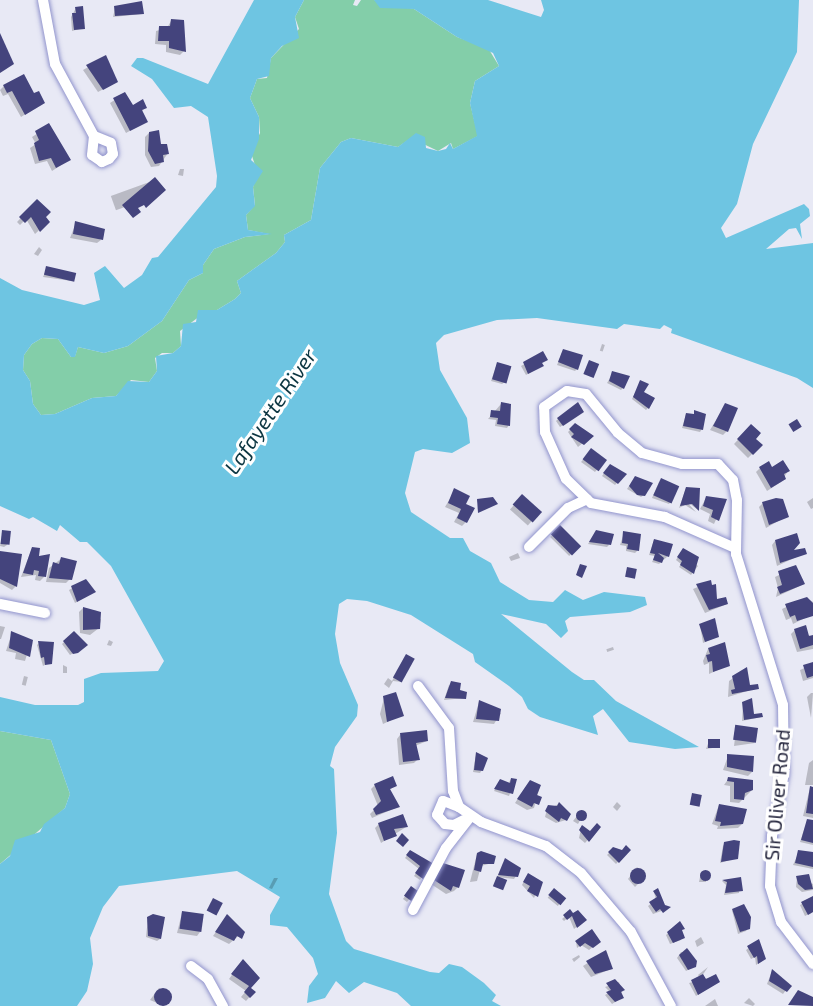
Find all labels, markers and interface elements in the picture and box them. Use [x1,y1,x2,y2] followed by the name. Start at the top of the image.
[219,344,321,478] water label: Lafayette River
[759,728,795,862] street label: Sir Oliver Road

